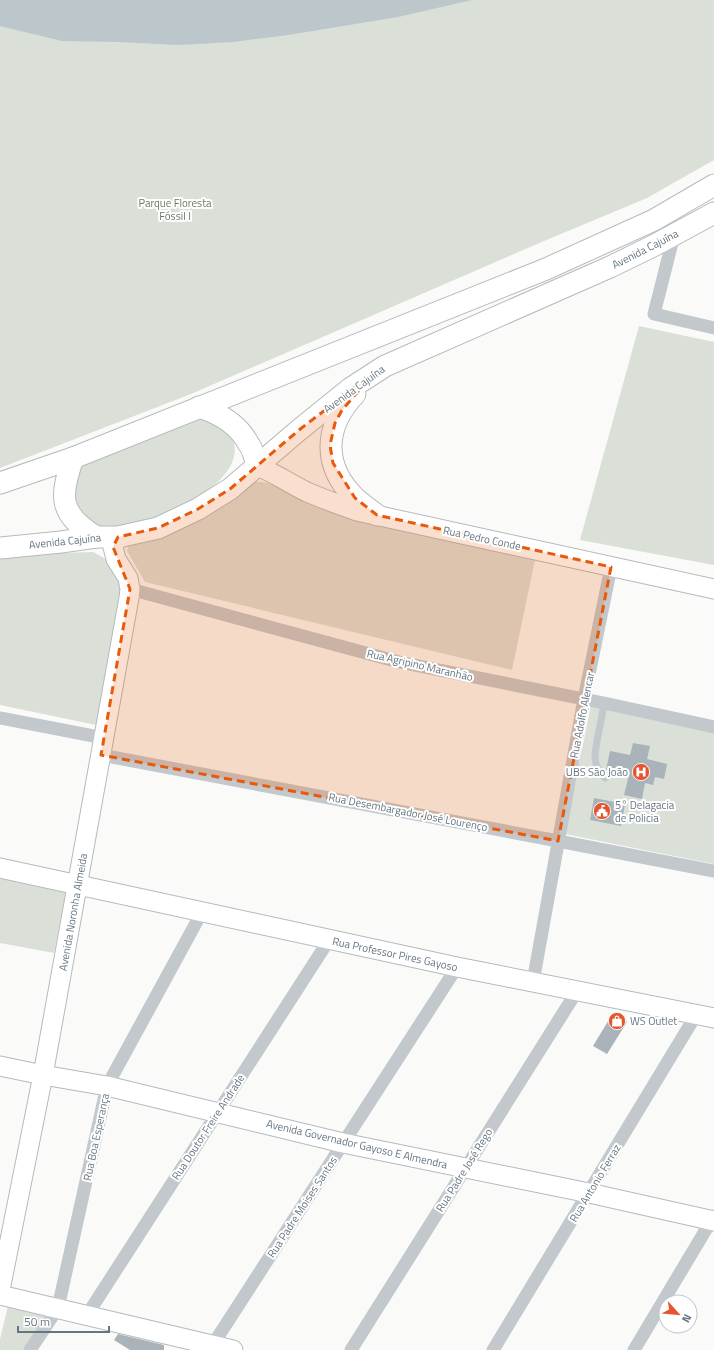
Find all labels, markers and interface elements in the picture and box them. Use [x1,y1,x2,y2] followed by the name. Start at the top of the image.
[138,195,212,224] park label: Parque Floresta Fóssil I
[609,225,681,273] street label: Avenida Cajuína
[320,361,389,417] street label: Avenida Cajuína
[442,522,523,554] street label: Rua Pedro Conde
[28,529,102,553] street label: Avenida Cajuína
[365,645,475,685] street label: Rua Agripino Maranhão
[566,670,598,760] street label: Rua Adolfo Alencar
[631,762,651,782] hospital icon: UBS São João
[566,764,628,780] place label: UBS São João
[327,789,489,835] street label: Rua Desembargador José Lourenço
[615,797,675,826] place label: 5° Delagacia de Policia
[592,801,612,821] public building icon: 5° Delagacia de Policia
[55,851,91,972] street label: Avenida Noronha Almeida
[331,933,459,975] street label: Rua Professor Pires Gayoso
[607,1011,627,1031] shop icon: WS Outlet
[630,1013,677,1029] place label: WS Outlet
[168,1071,248,1183] street label: Rua Doutor Freire Andrade
[79,1091,113,1182] street label: Rua Boa Esperança
[265,1115,450,1173] street label: Avenida Governador Gayoso E Almendra
[432,1125,496,1215] street label: Rua Padre José Rego
[565,1141,625,1225] street label: Rua Antonio Ferraz
[263,1153,341,1261] street label: Rua Padre Moises Santos
[658,1294,698,1334] north arrow
[18,1308,109,1334] scale bar
[24,1312,50,1331] text: 50 m
[678,1312,696,1326] text: N

